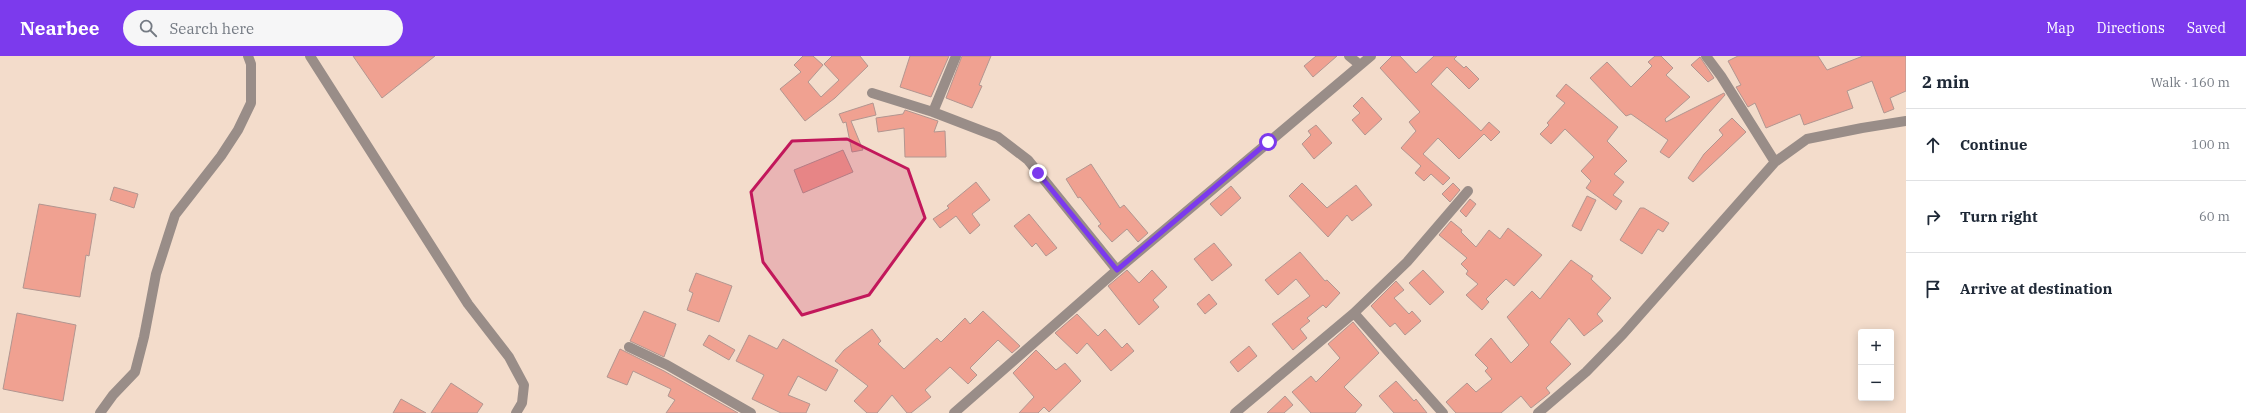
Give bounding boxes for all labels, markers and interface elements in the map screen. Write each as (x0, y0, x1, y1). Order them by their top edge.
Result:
search box (123, 10, 403, 46)
text: Nearbee (20, 16, 99, 40)
icon: search (137, 17, 159, 39)
text: Search here (169, 19, 254, 38)
text: Map (2046, 19, 2075, 37)
text: Directions (2097, 19, 2165, 37)
text: Saved (2187, 19, 2226, 37)
text: 2 min (1922, 71, 1970, 93)
text: Walk · 160 m (2151, 74, 2230, 91)
route start (1259, 133, 1277, 151)
icon: ahead (1922, 134, 1944, 156)
text: Continue (1960, 135, 2027, 154)
text: 100 m (2191, 136, 2230, 153)
route end (1029, 164, 1047, 182)
icon: right (1922, 206, 1944, 228)
text: Turn right (1960, 207, 2038, 226)
text: 60 m (2199, 208, 2230, 225)
icon: arrive (1922, 278, 1944, 300)
text: Arrive at destination (1960, 279, 2112, 298)
map controls (1858, 329, 1894, 401)
button: + (1858, 329, 1894, 365)
button: − (1858, 365, 1894, 401)

